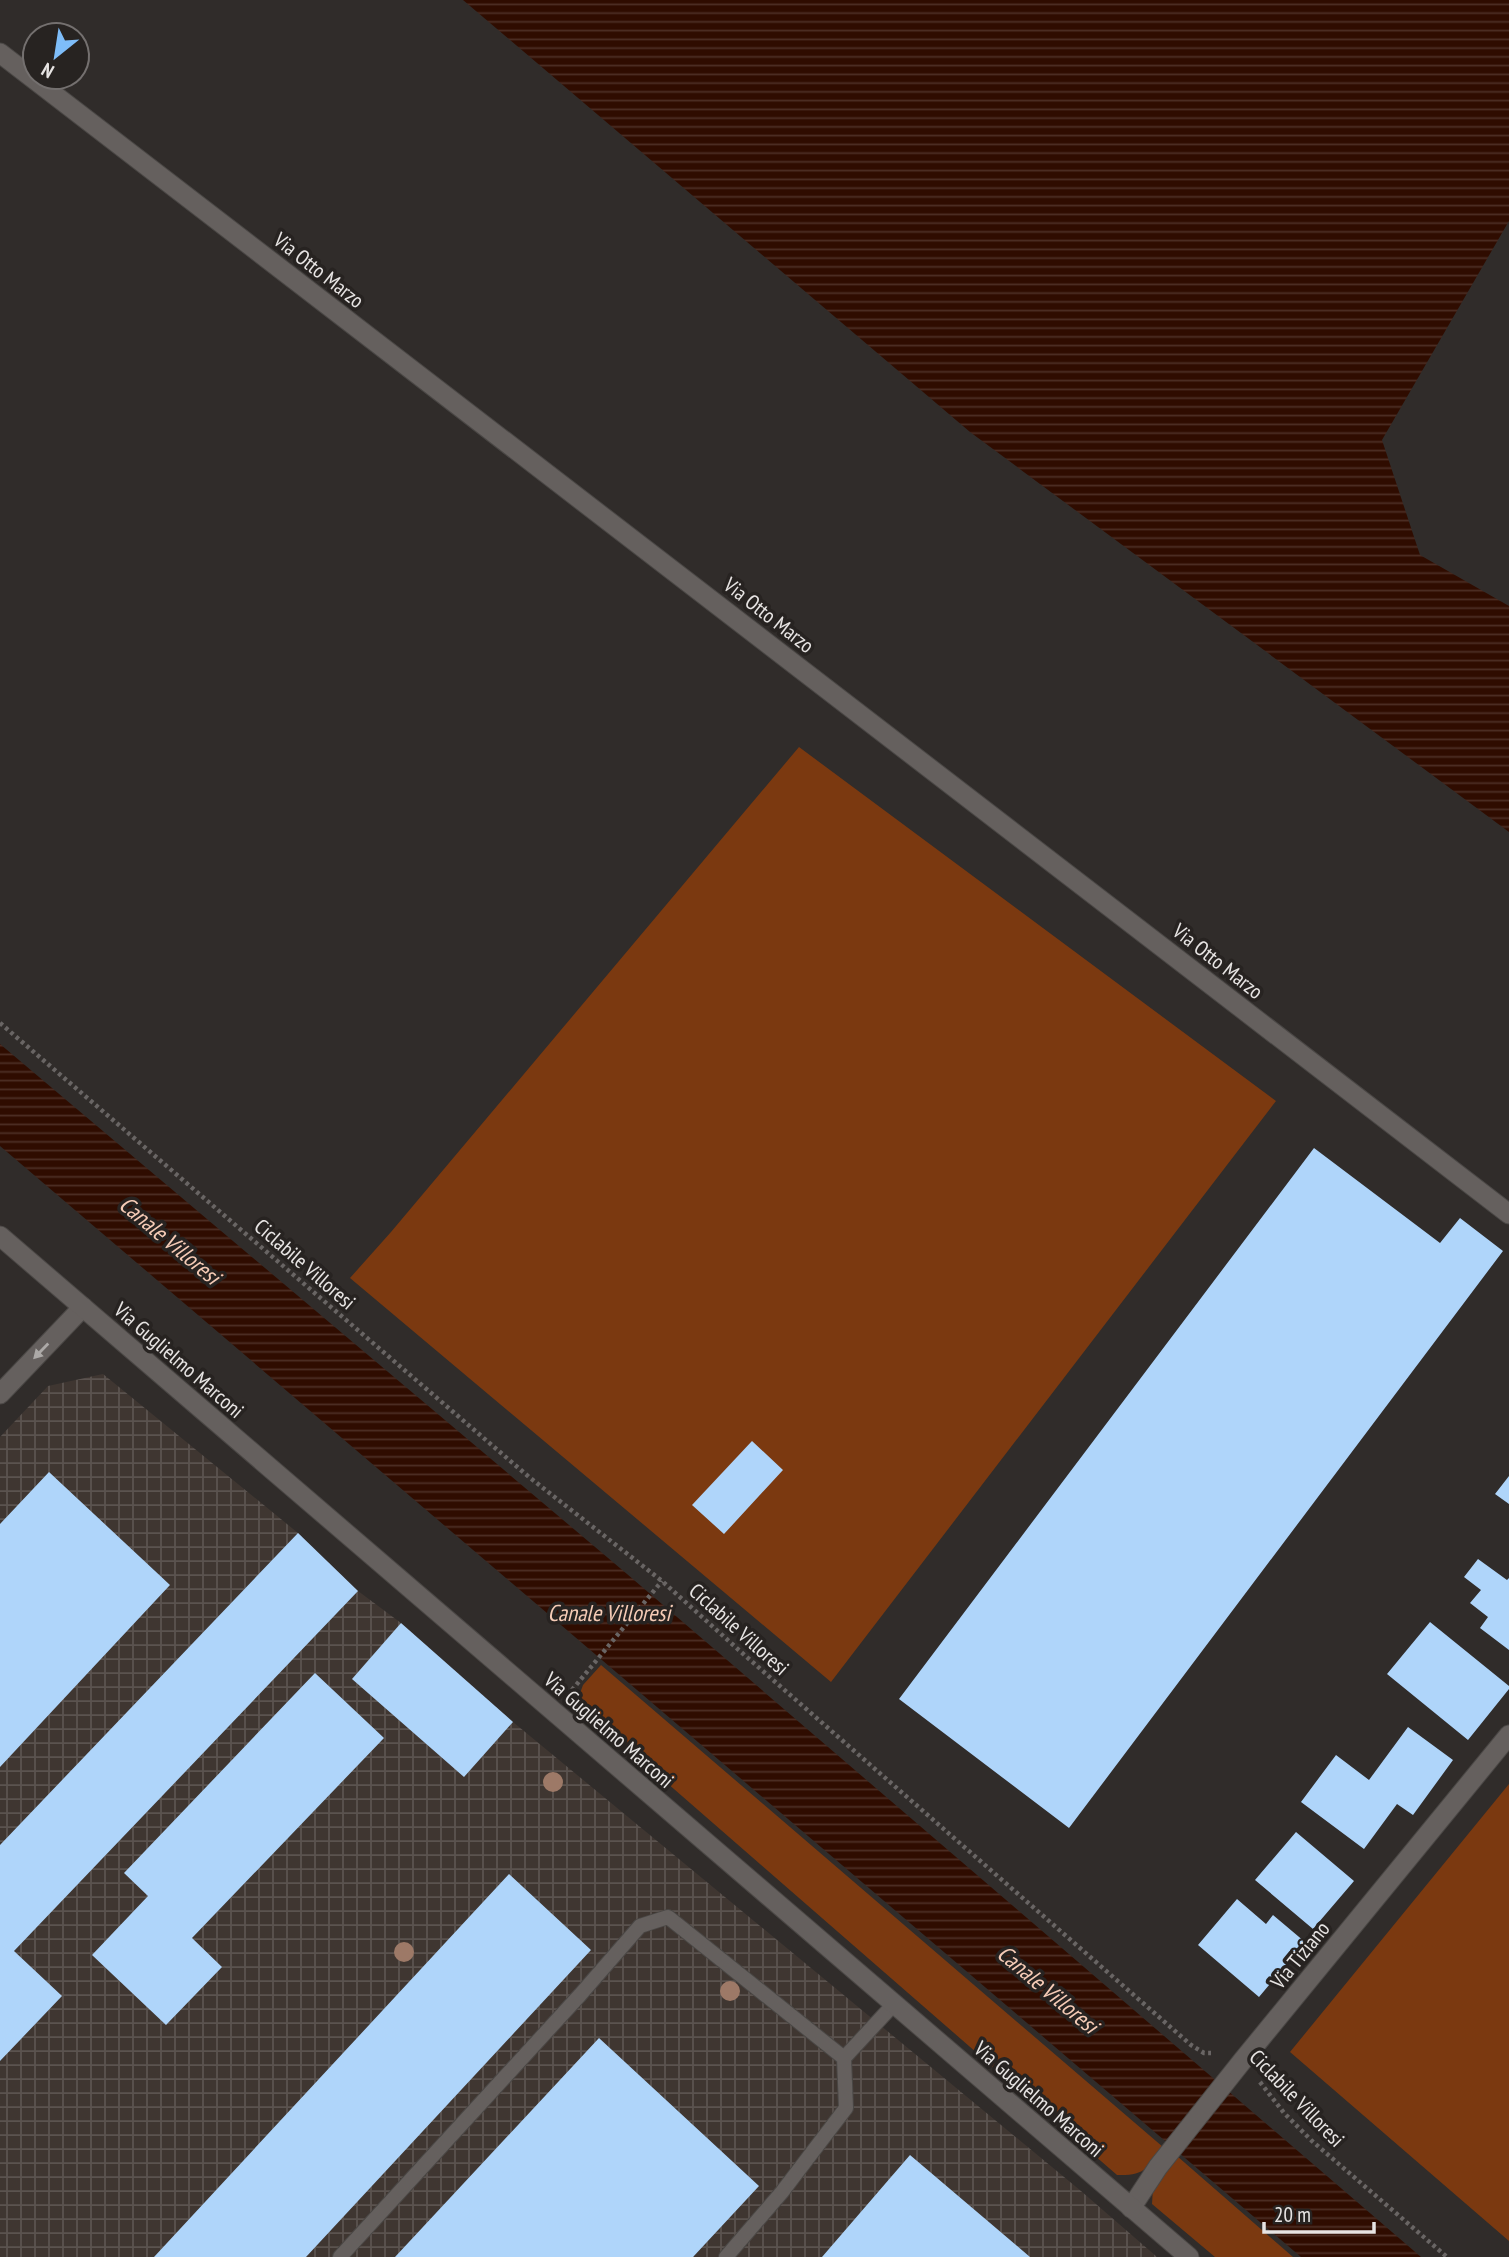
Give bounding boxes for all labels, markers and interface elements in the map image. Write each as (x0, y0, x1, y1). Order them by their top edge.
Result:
north arrow (21, 21, 91, 91)
text: N (37, 58, 58, 84)
street label: Via Otto Marzo (268, 226, 370, 314)
street label: Via Otto Marzo (718, 571, 820, 659)
street label: Via Otto Marzo (1167, 917, 1269, 1005)
water label: Canale Villoresi (114, 1189, 229, 1292)
street label: Ciclabile Villoresi (249, 1213, 361, 1315)
street label: Via Guglielmo Marconi (108, 1296, 250, 1424)
one-way arrow (34, 1342, 50, 1359)
street label: Ciclabile Villoresi (683, 1577, 795, 1681)
water label: Canale Villoresi (548, 1598, 673, 1627)
street label: Via Guglielmo Marconi (538, 1666, 680, 1794)
street label: Via Tiziano (1264, 1916, 1335, 1995)
water label: Canale Villoresi (992, 1938, 1107, 2041)
street label: Via Guglielmo Marconi (968, 2035, 1110, 2163)
street label: Ciclabile Villoresi (1244, 2044, 1350, 2152)
scale bar (1264, 2190, 1374, 2234)
text: 20 m (1274, 2201, 1311, 2228)

